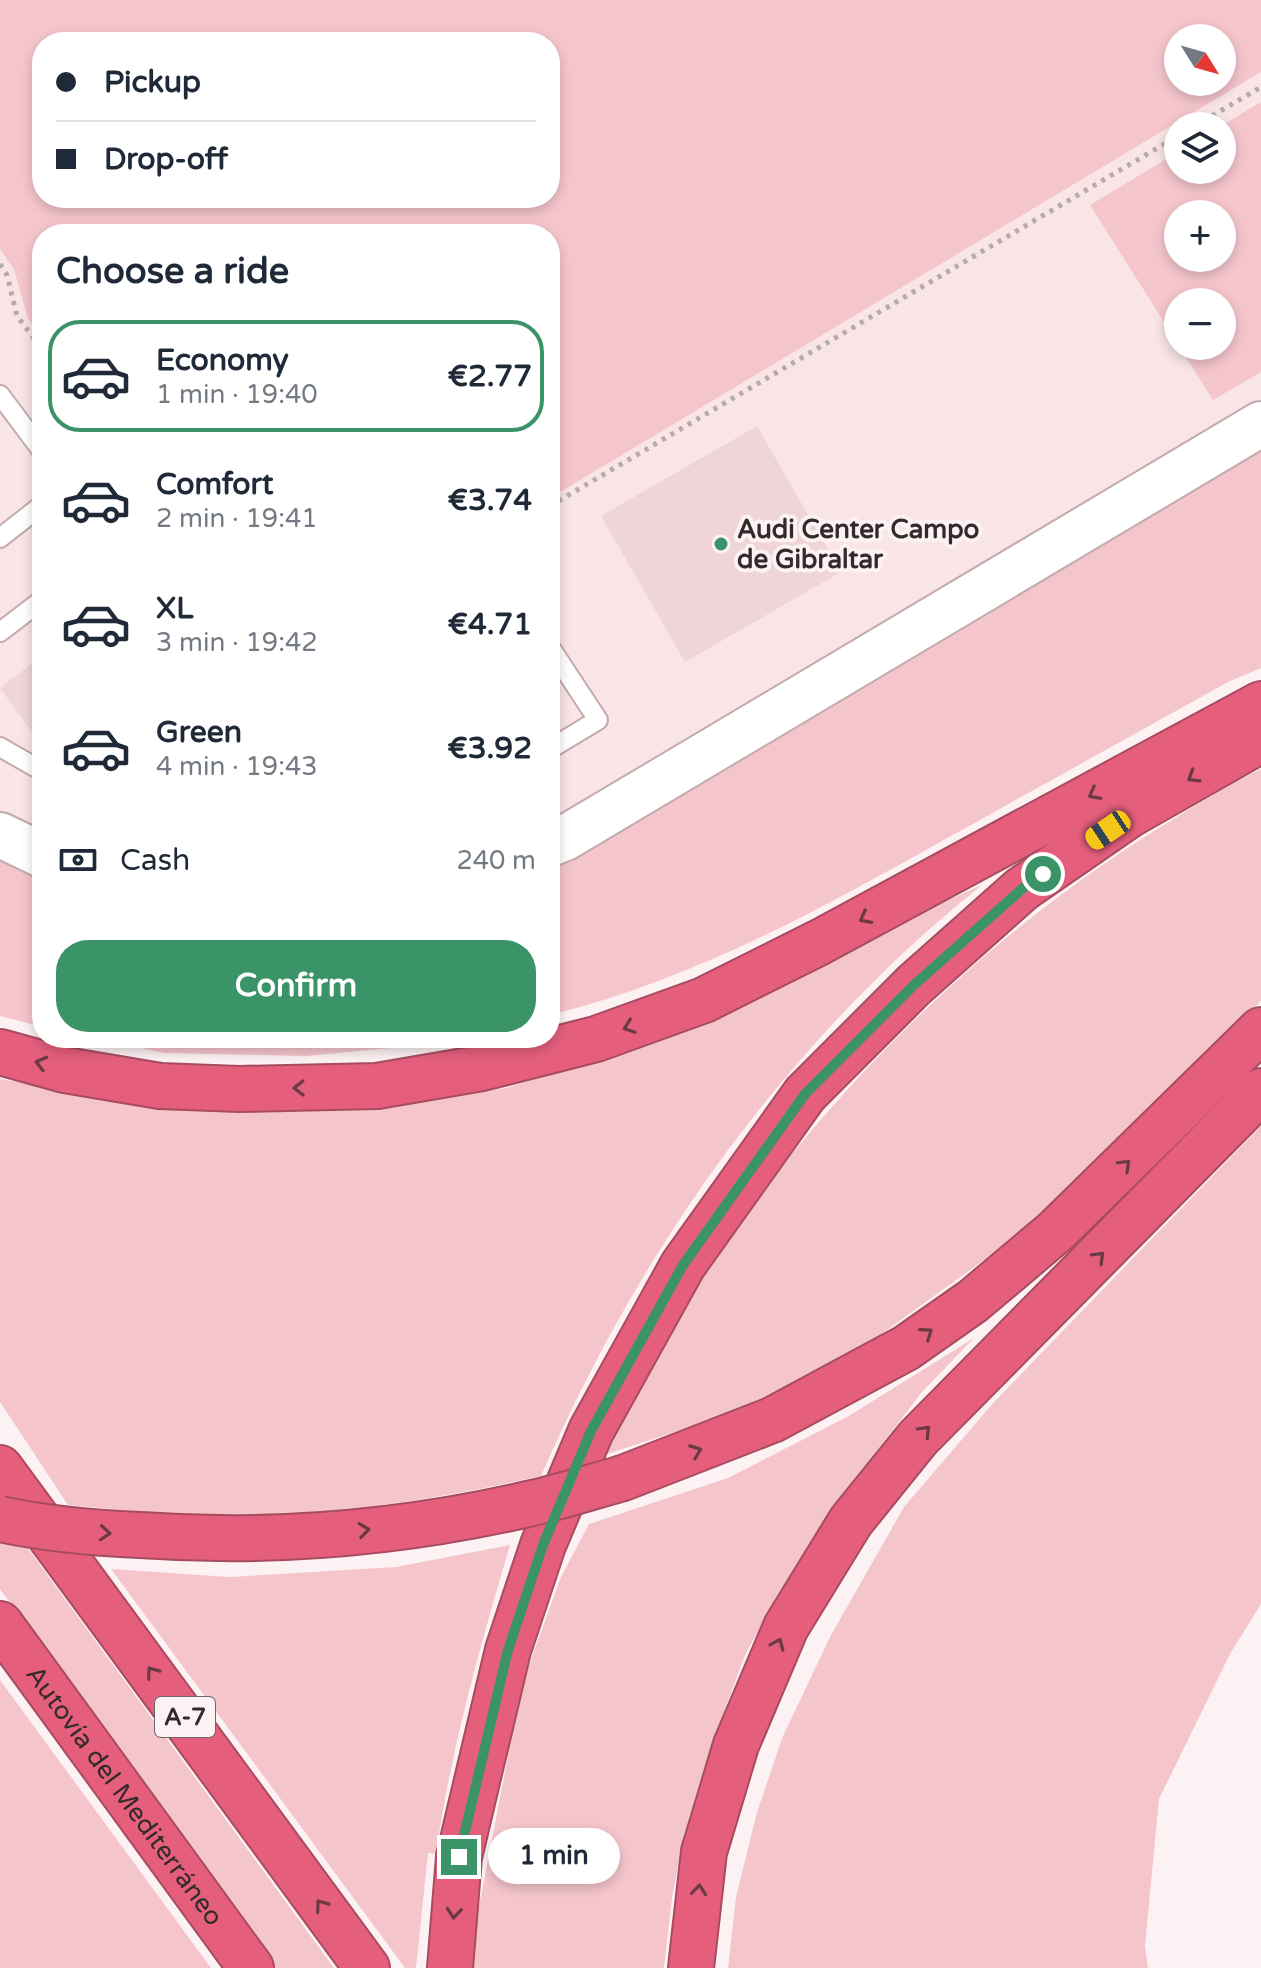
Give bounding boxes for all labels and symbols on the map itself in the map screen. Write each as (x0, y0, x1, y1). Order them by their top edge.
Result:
north arrow (1164, 24, 1236, 96)
place label: Audi Center Campo de Gibraltar (737, 514, 980, 575)
marker: Audi Center Campo de Gibraltar (712, 535, 730, 553)
one-way arrow (1187, 767, 1202, 783)
one-way arrow (1087, 785, 1102, 800)
car (1081, 807, 1135, 853)
route start (1025, 856, 1061, 892)
one-way arrow (859, 908, 873, 923)
one-way arrow (623, 1017, 637, 1034)
one-way arrow (35, 1056, 49, 1073)
one-way arrow (292, 1079, 305, 1096)
one-way arrow (1115, 1160, 1130, 1174)
one-way arrow (1090, 1252, 1104, 1266)
one-way arrow (918, 1329, 933, 1343)
one-way arrow (916, 1426, 931, 1440)
one-way arrow (688, 1444, 702, 1461)
one-way arrow (357, 1522, 371, 1539)
one-way arrow (99, 1524, 112, 1541)
one-way arrow (769, 1638, 785, 1652)
street label: Autovía del Mediterráneo (20, 1659, 230, 1931)
one-way arrow (147, 1666, 161, 1681)
road number: A-7 (155, 1697, 215, 1737)
callout: 1 min (487, 1829, 619, 1885)
route end (441, 1839, 477, 1875)
one-way arrow (691, 1884, 708, 1897)
one-way arrow (316, 1899, 331, 1914)
one-way arrow (446, 1907, 463, 1920)

